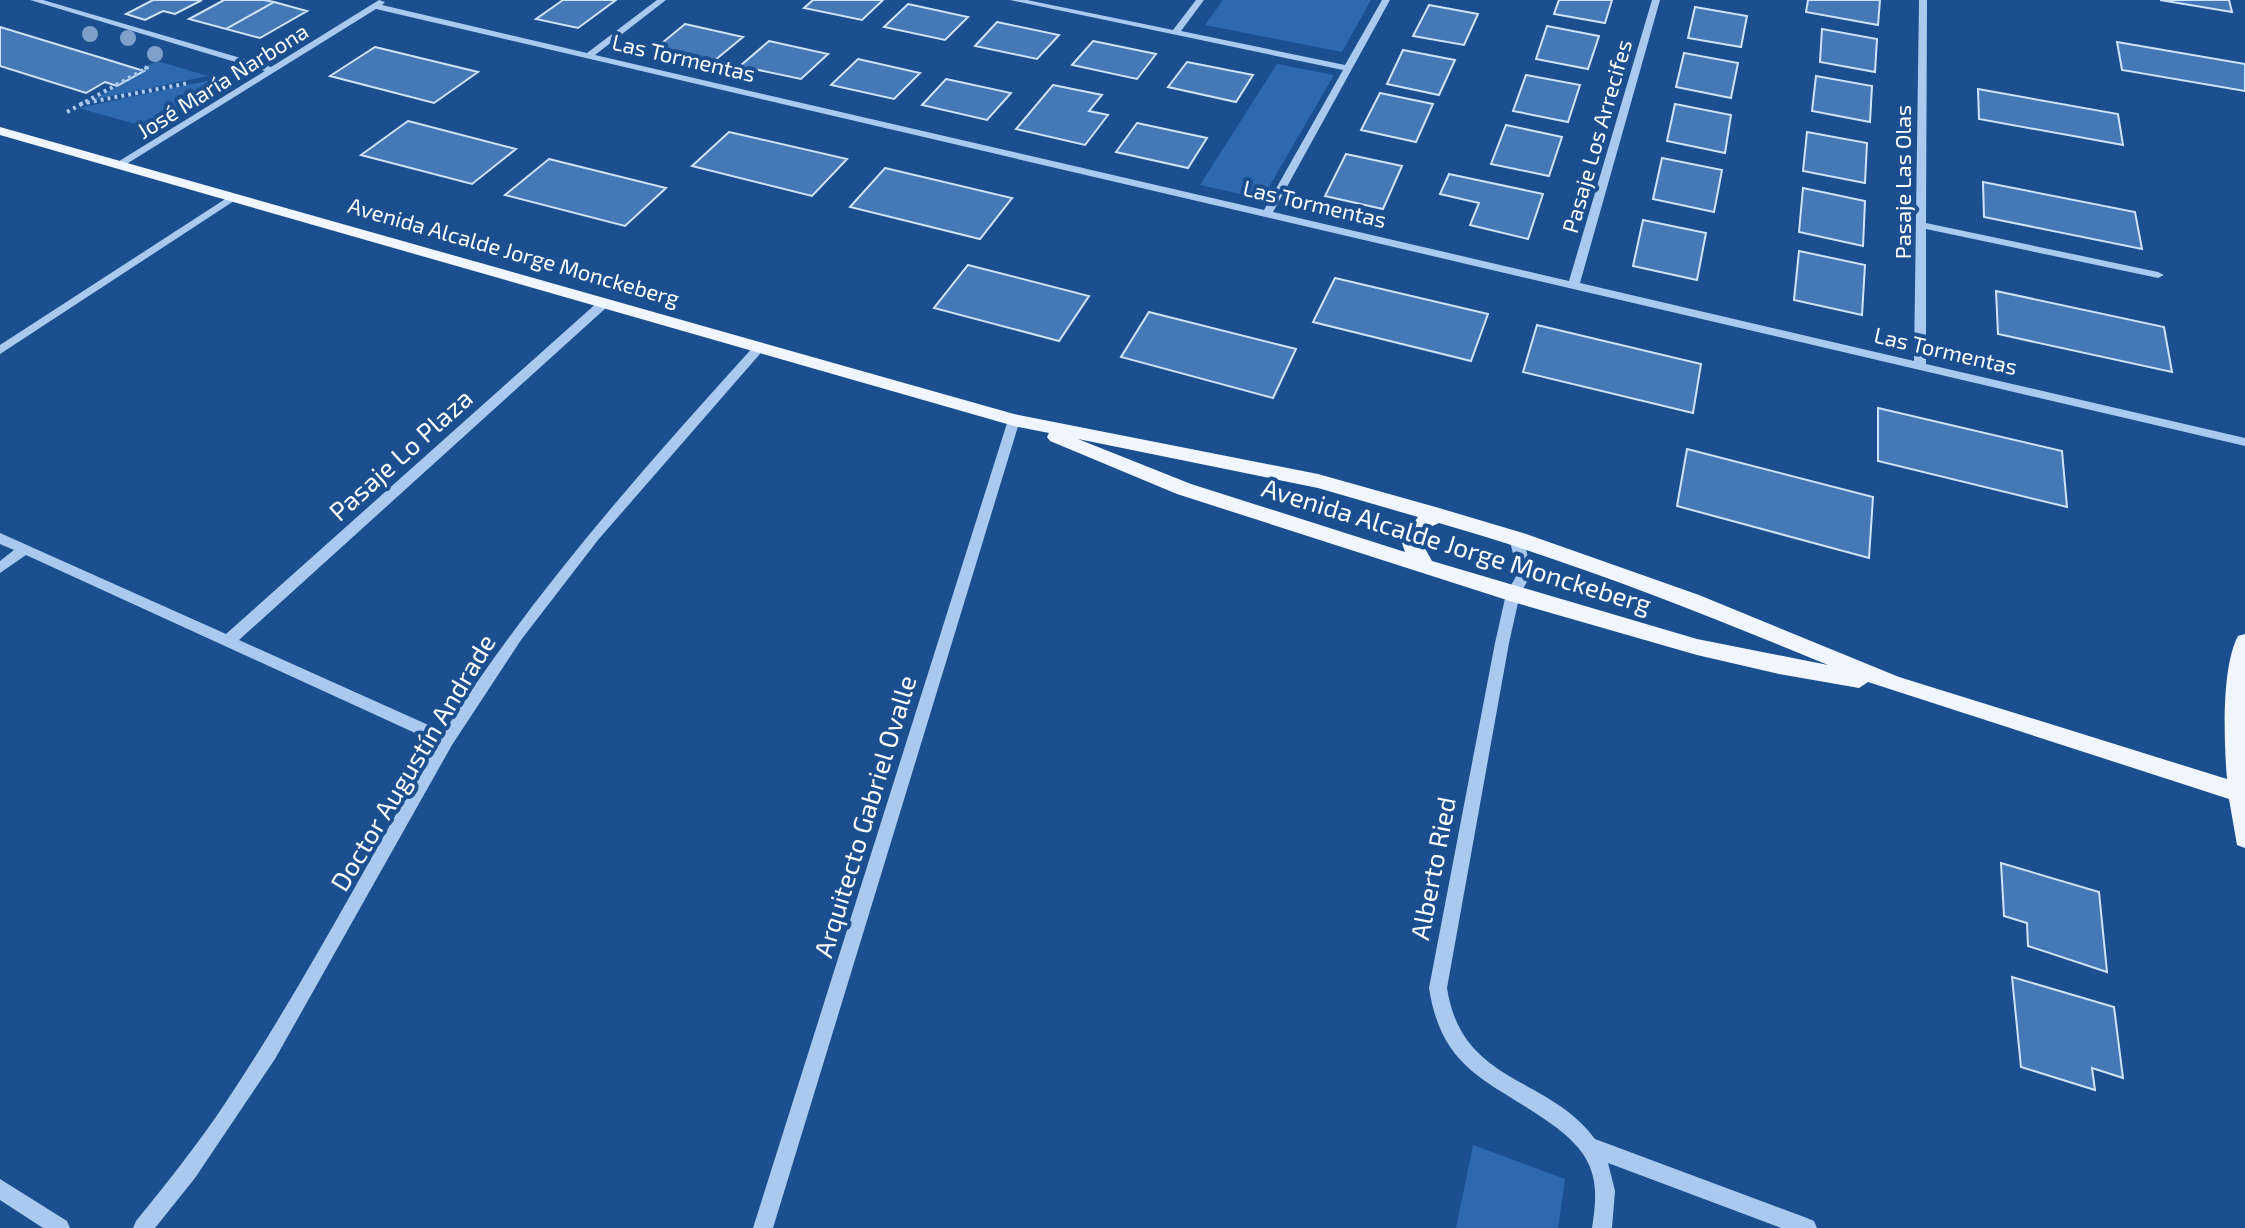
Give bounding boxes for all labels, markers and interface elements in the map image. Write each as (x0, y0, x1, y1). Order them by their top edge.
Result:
street label: José María Narbona (132, 17, 312, 143)
street label: Las Tormentas (610, 28, 758, 86)
street label: Pasaje Los Arrecifes (1556, 36, 1637, 236)
street label: Pasaje Las Olas (1889, 105, 1916, 259)
street label: Las Tormentas (1241, 174, 1389, 232)
street label: Avenida Alcalde Jorge Monckeberg (345, 191, 683, 311)
street label: Las Tormentas (1872, 321, 2020, 379)
street label: Pasaje Lo Plaza (322, 382, 478, 526)
street label: Avenida Alcalde Jorge Monckeberg (1258, 471, 1656, 619)
street label: Doctor Augustín Andrade (323, 628, 501, 896)
street label: Arquitecto Gabriel Ovalle (806, 671, 922, 961)
street label: Alberto Ried (1403, 794, 1461, 942)

